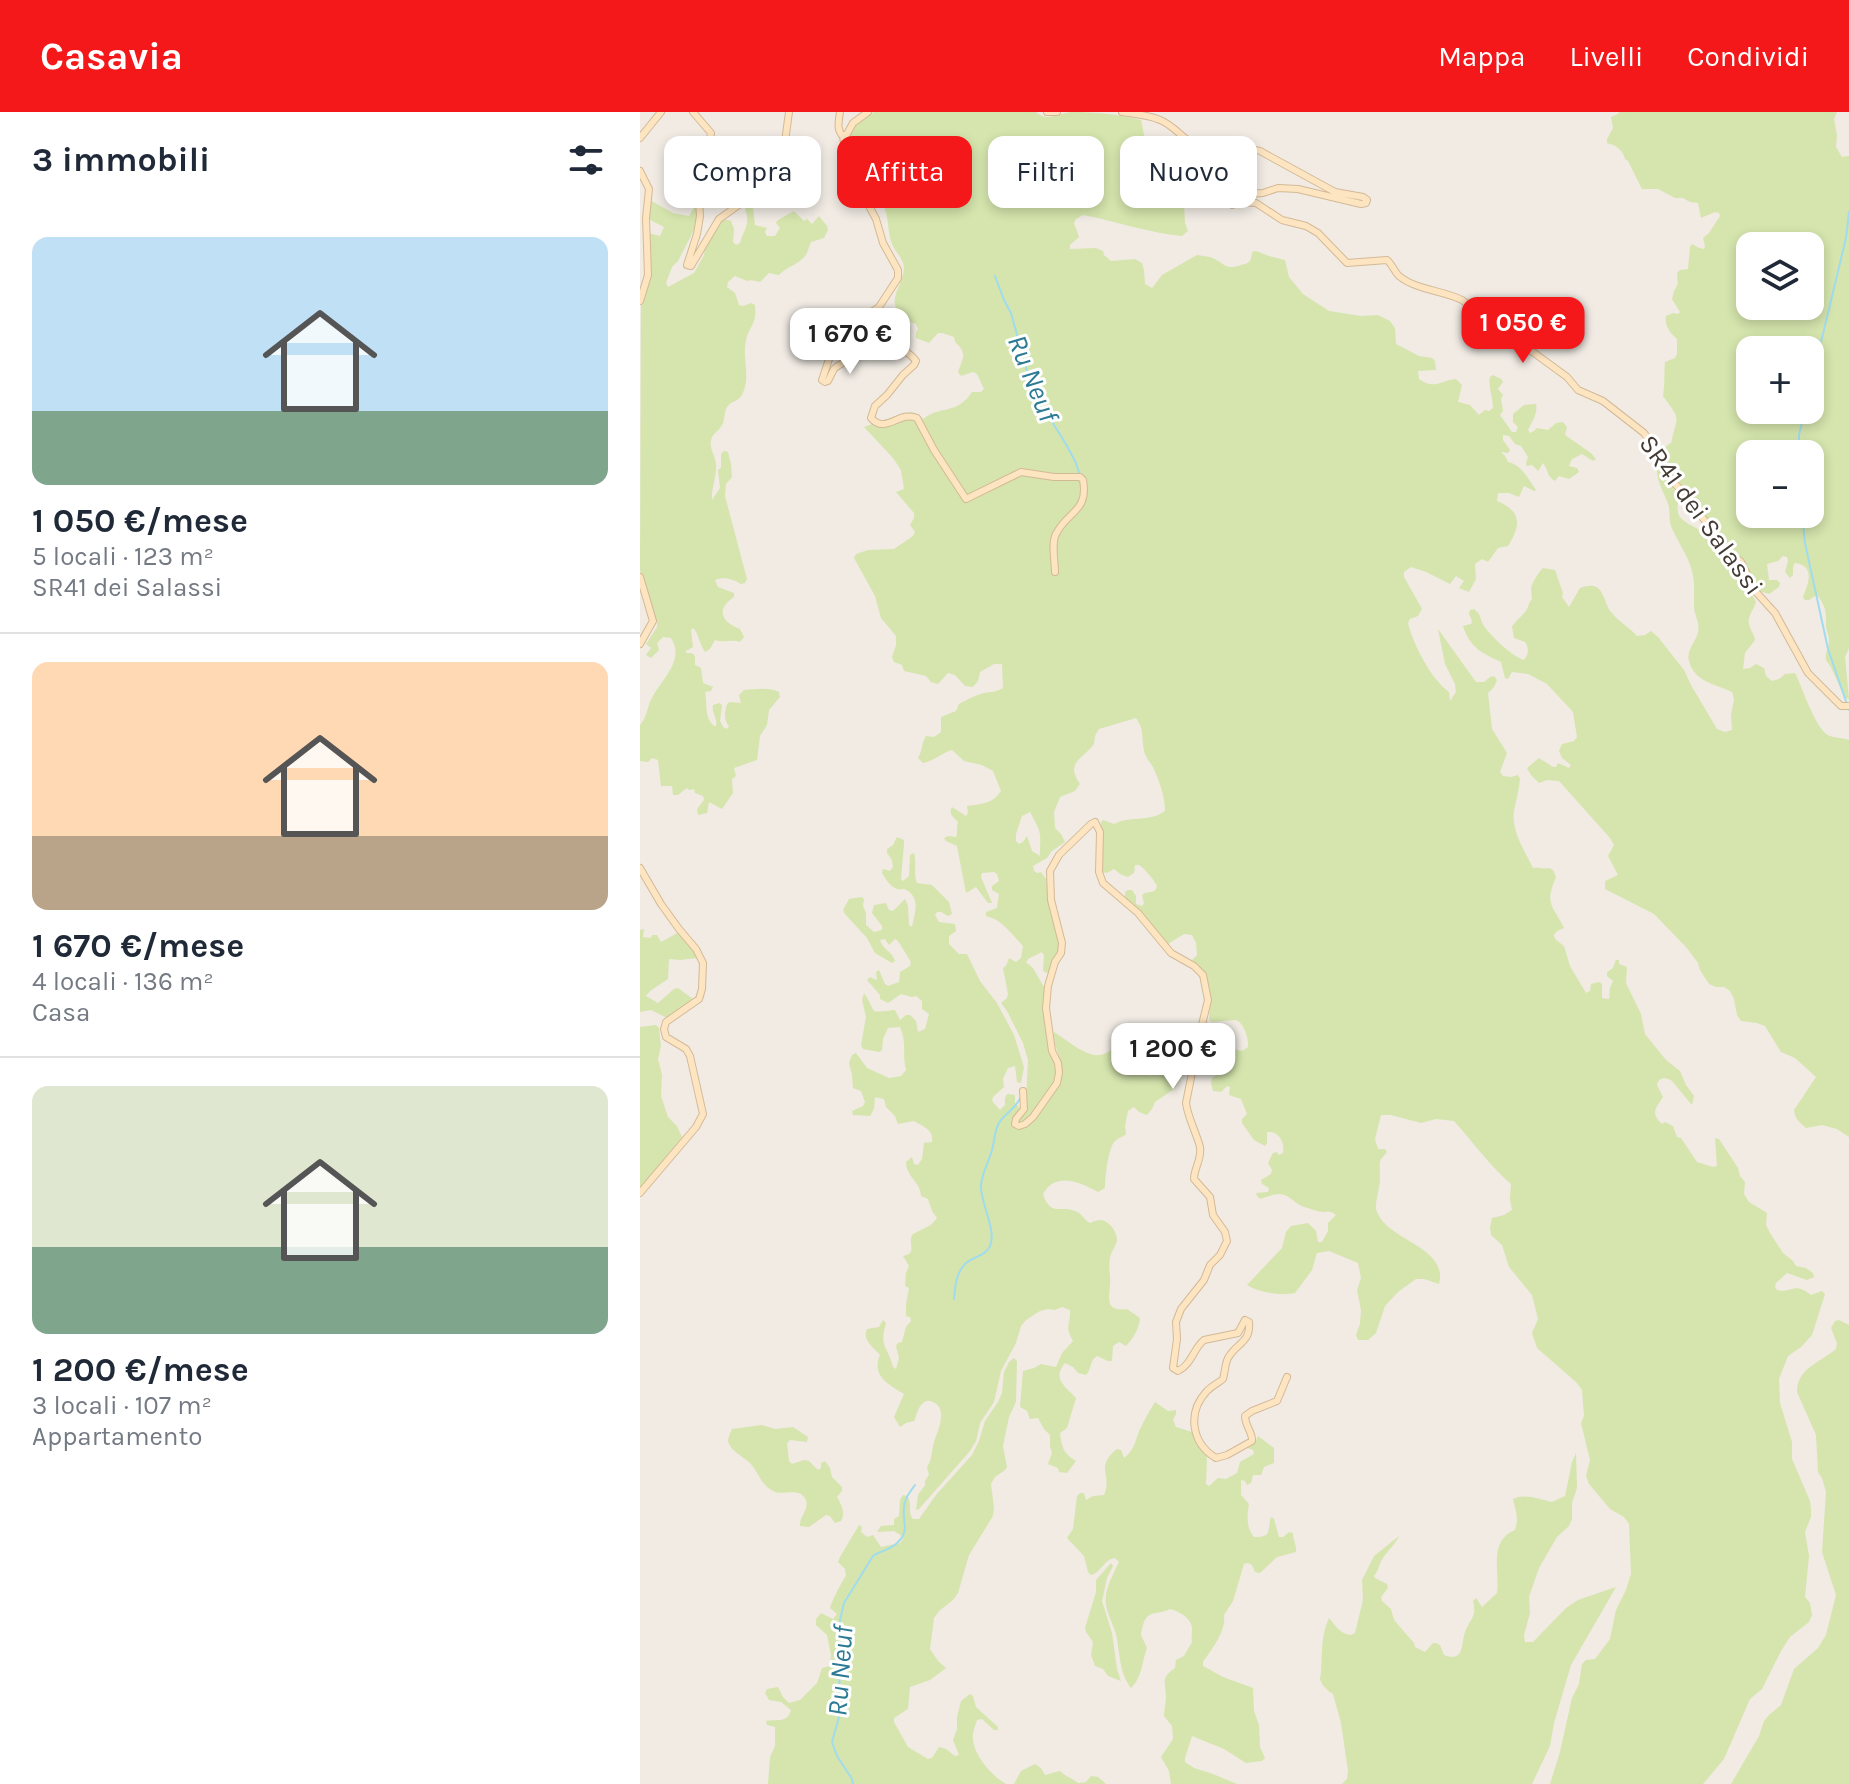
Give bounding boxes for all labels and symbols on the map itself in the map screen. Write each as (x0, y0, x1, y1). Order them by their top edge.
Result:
pin: 1 050 € (1449, 297, 1597, 365)
pin: 1 670 € (776, 308, 924, 376)
water label: Ru Neuf (1001, 330, 1066, 428)
street label: SR41 dei Salassi (1633, 429, 1769, 601)
pin: 1 200 € (1099, 1023, 1247, 1091)
water label: Ru Neuf (820, 1622, 860, 1717)

